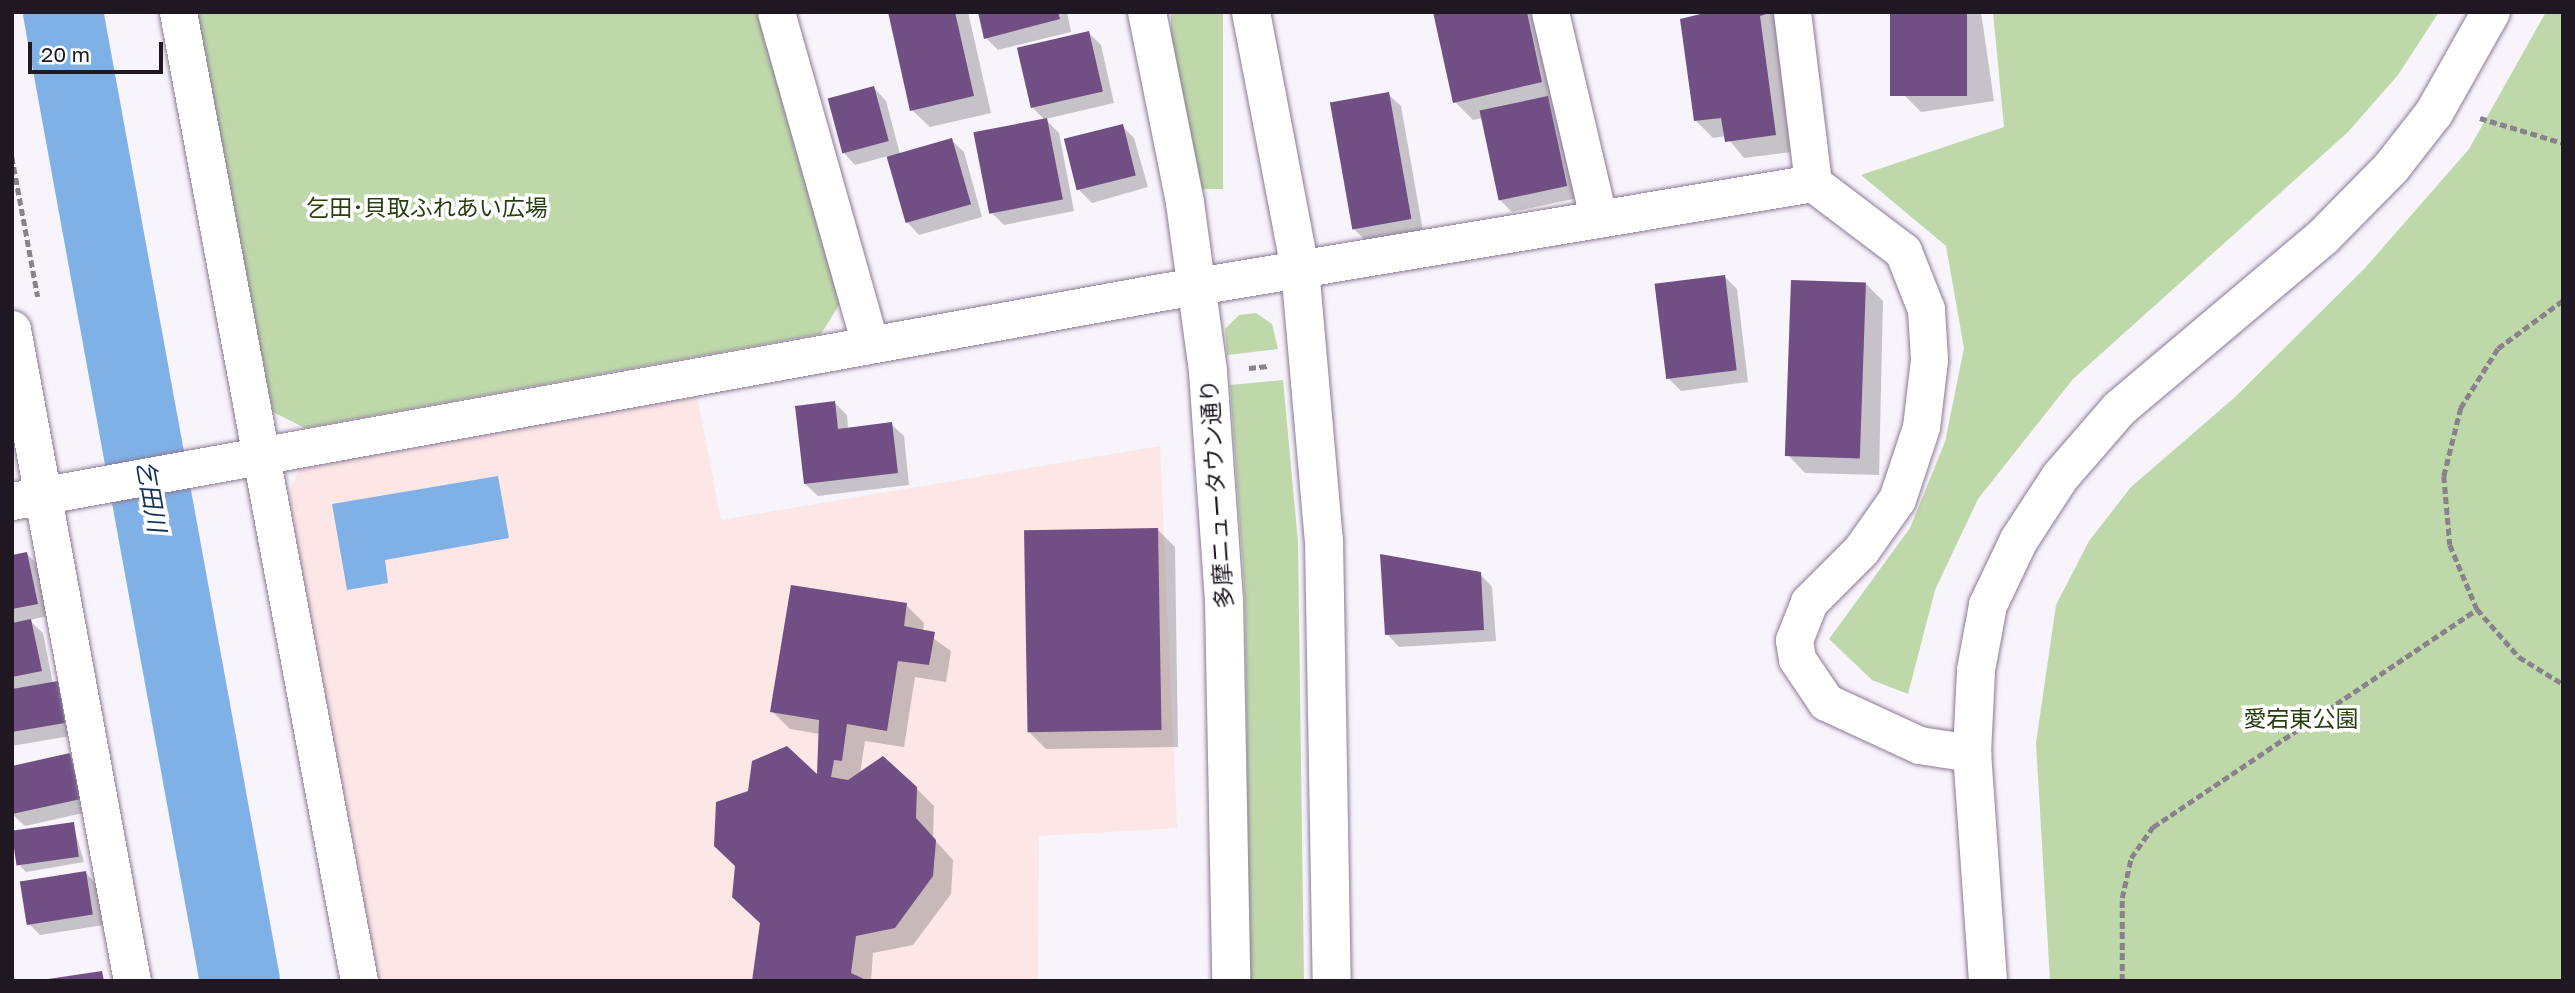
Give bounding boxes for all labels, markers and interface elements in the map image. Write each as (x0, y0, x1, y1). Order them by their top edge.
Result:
scale bar (32, 28, 166, 72)
text: 20 m (41, 41, 90, 67)
park label: 乞田･貝取ふれあい広場 (306, 193, 548, 221)
street label: 多摩ニュータウン通り (1194, 378, 1238, 610)
water label: 乞田川 (132, 458, 172, 534)
park label: 愛宕東公園 (2244, 704, 2358, 732)

